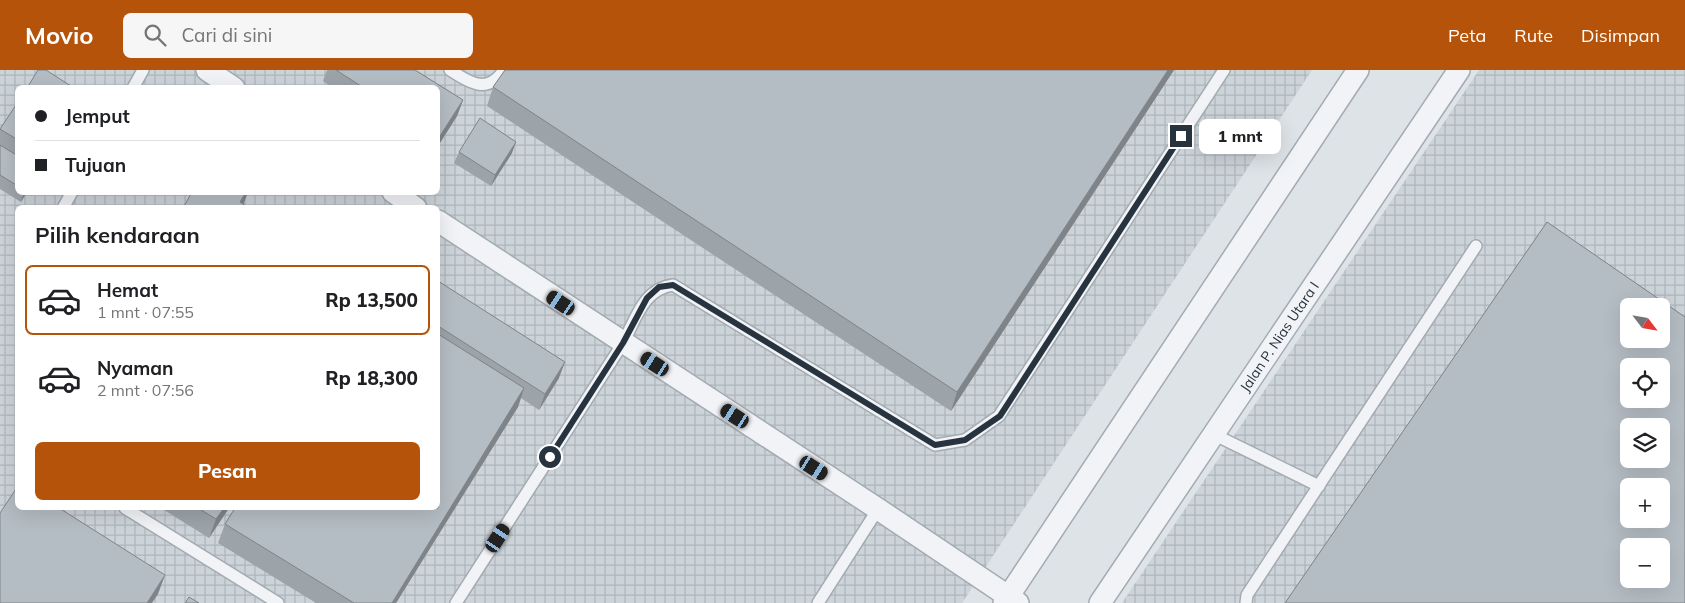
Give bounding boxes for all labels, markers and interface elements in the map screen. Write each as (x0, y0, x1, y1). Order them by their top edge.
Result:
search box (123, 13, 473, 58)
text: Movio (25, 20, 93, 50)
icon: search (141, 21, 169, 49)
text: Cari di sini (181, 23, 272, 47)
text: Peta (1448, 24, 1486, 47)
text: Rute (1514, 24, 1553, 47)
text: Disimpan (1581, 24, 1660, 47)
text: Jemput (65, 104, 130, 128)
callout: 1 mnt (1198, 118, 1281, 154)
route end (1170, 125, 1192, 147)
text: 1 mnt (1218, 126, 1262, 146)
text: Tujuan (65, 153, 126, 177)
text: Pilih kendaraan (35, 221, 200, 249)
icon: car (37, 278, 82, 323)
text: Hemat (97, 278, 158, 302)
street label: Jalan P. Nias Utara I (1236, 278, 1323, 395)
text: Rp 13,500 (325, 288, 418, 312)
car (544, 288, 577, 318)
north arrow (1620, 298, 1670, 348)
map controls (1620, 298, 1670, 588)
text: 1 mnt · 07:55 (97, 302, 194, 322)
car (638, 350, 671, 378)
icon: car (37, 356, 82, 401)
text: Nyaman (97, 356, 174, 380)
button: locate (1620, 358, 1670, 408)
text: Rp 18,300 (325, 366, 418, 390)
text: 2 mnt · 07:56 (97, 380, 194, 400)
car (718, 402, 751, 430)
button: layers (1620, 418, 1670, 468)
button: Pesan (35, 442, 420, 500)
route start (539, 446, 561, 468)
car (797, 454, 830, 482)
button: + (1620, 478, 1670, 528)
car (483, 521, 512, 555)
button: − (1620, 538, 1670, 588)

